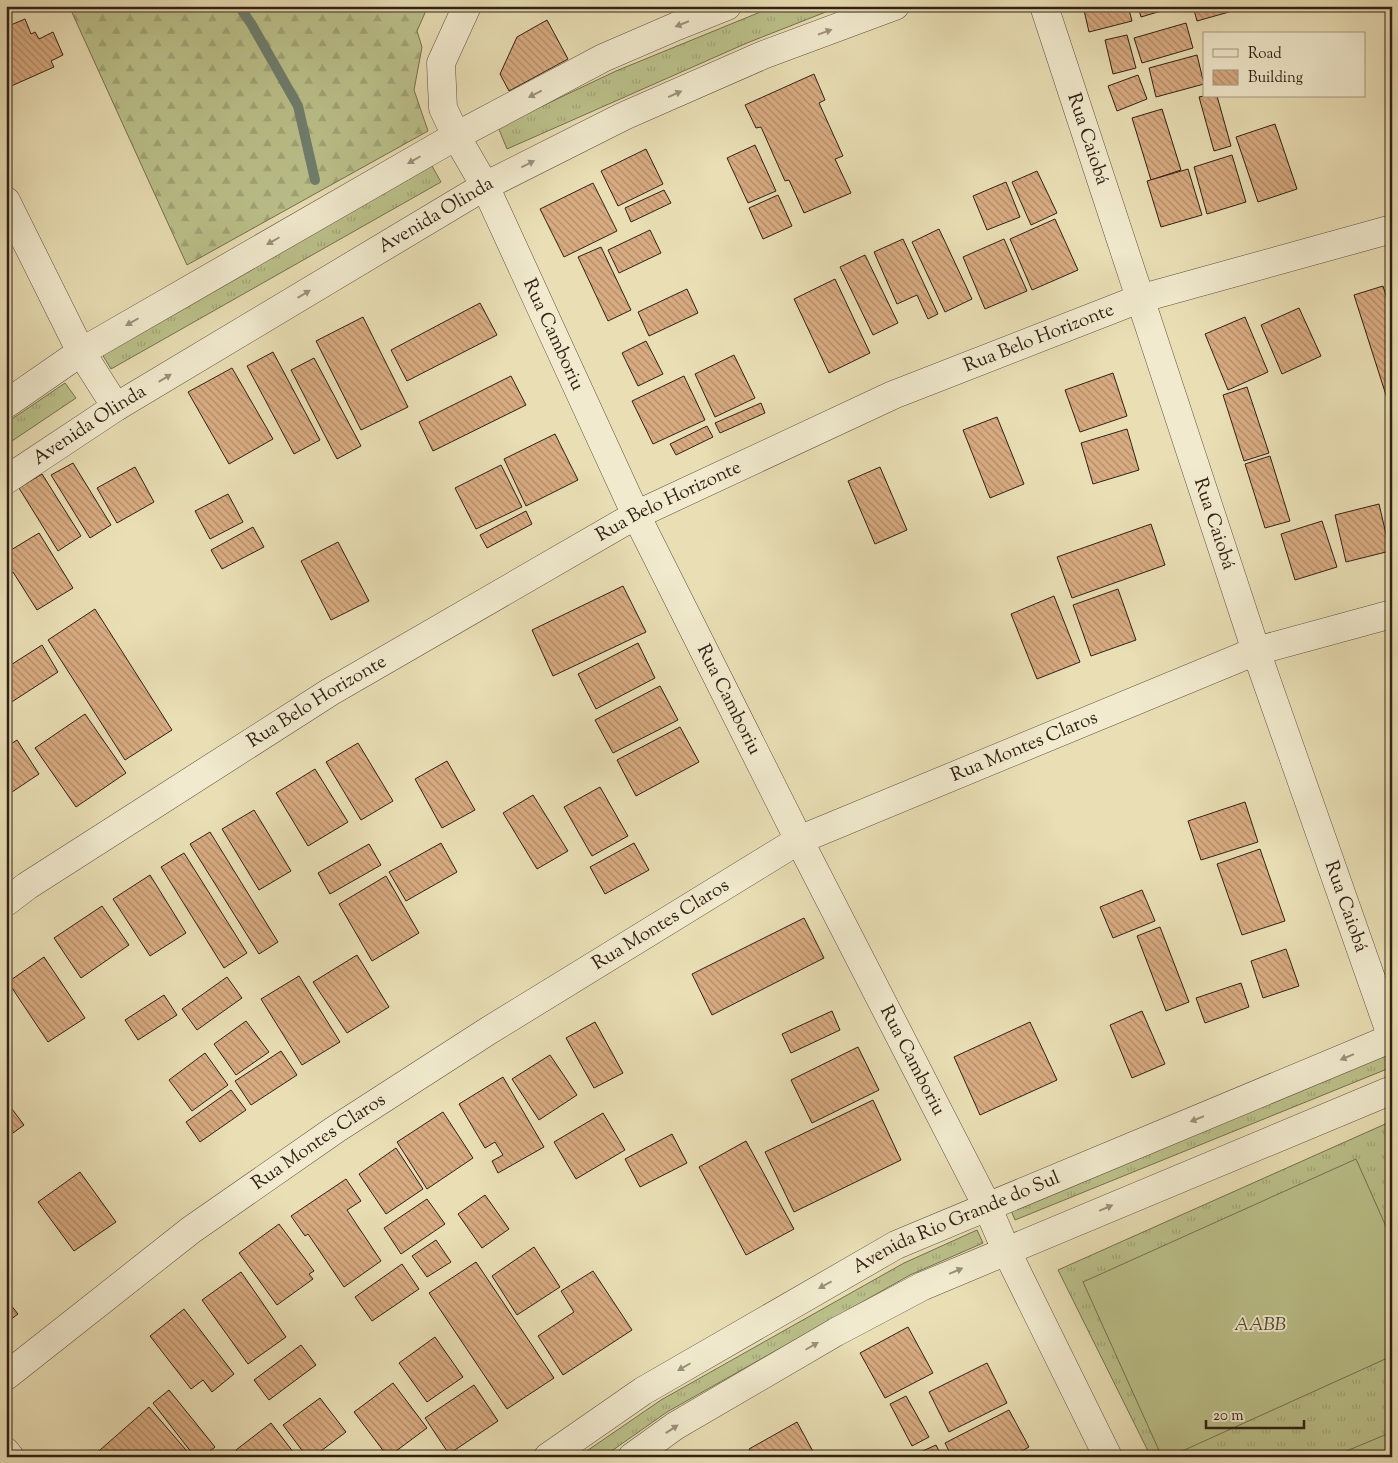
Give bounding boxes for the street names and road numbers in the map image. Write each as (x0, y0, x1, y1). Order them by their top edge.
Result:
street label: Rua Caiobá (1060, 89, 1116, 189)
street label: Avenida Olinda (373, 170, 498, 260)
street label: Rua Camboriu (516, 274, 591, 395)
street label: Rua Belo Horizonte (960, 296, 1118, 380)
street label: Avenida Olinda (28, 378, 152, 472)
street label: Rua Belo Horizonte (591, 454, 746, 549)
street label: Rua Caiobá (1186, 474, 1242, 573)
street label: Rua Camboriu (690, 640, 768, 760)
street label: Rua Belo Horizonte (242, 648, 392, 755)
street label: Rua Montes Claros (947, 704, 1102, 789)
street label: Rua Caiobá (1317, 857, 1374, 956)
street label: Rua Montes Claros (587, 872, 735, 977)
street label: Rua Camboriu (873, 1001, 952, 1120)
street label: Rua Montes Claros (246, 1087, 391, 1197)
street label: Avenida Rio Grande do Sul (848, 1165, 1064, 1281)

